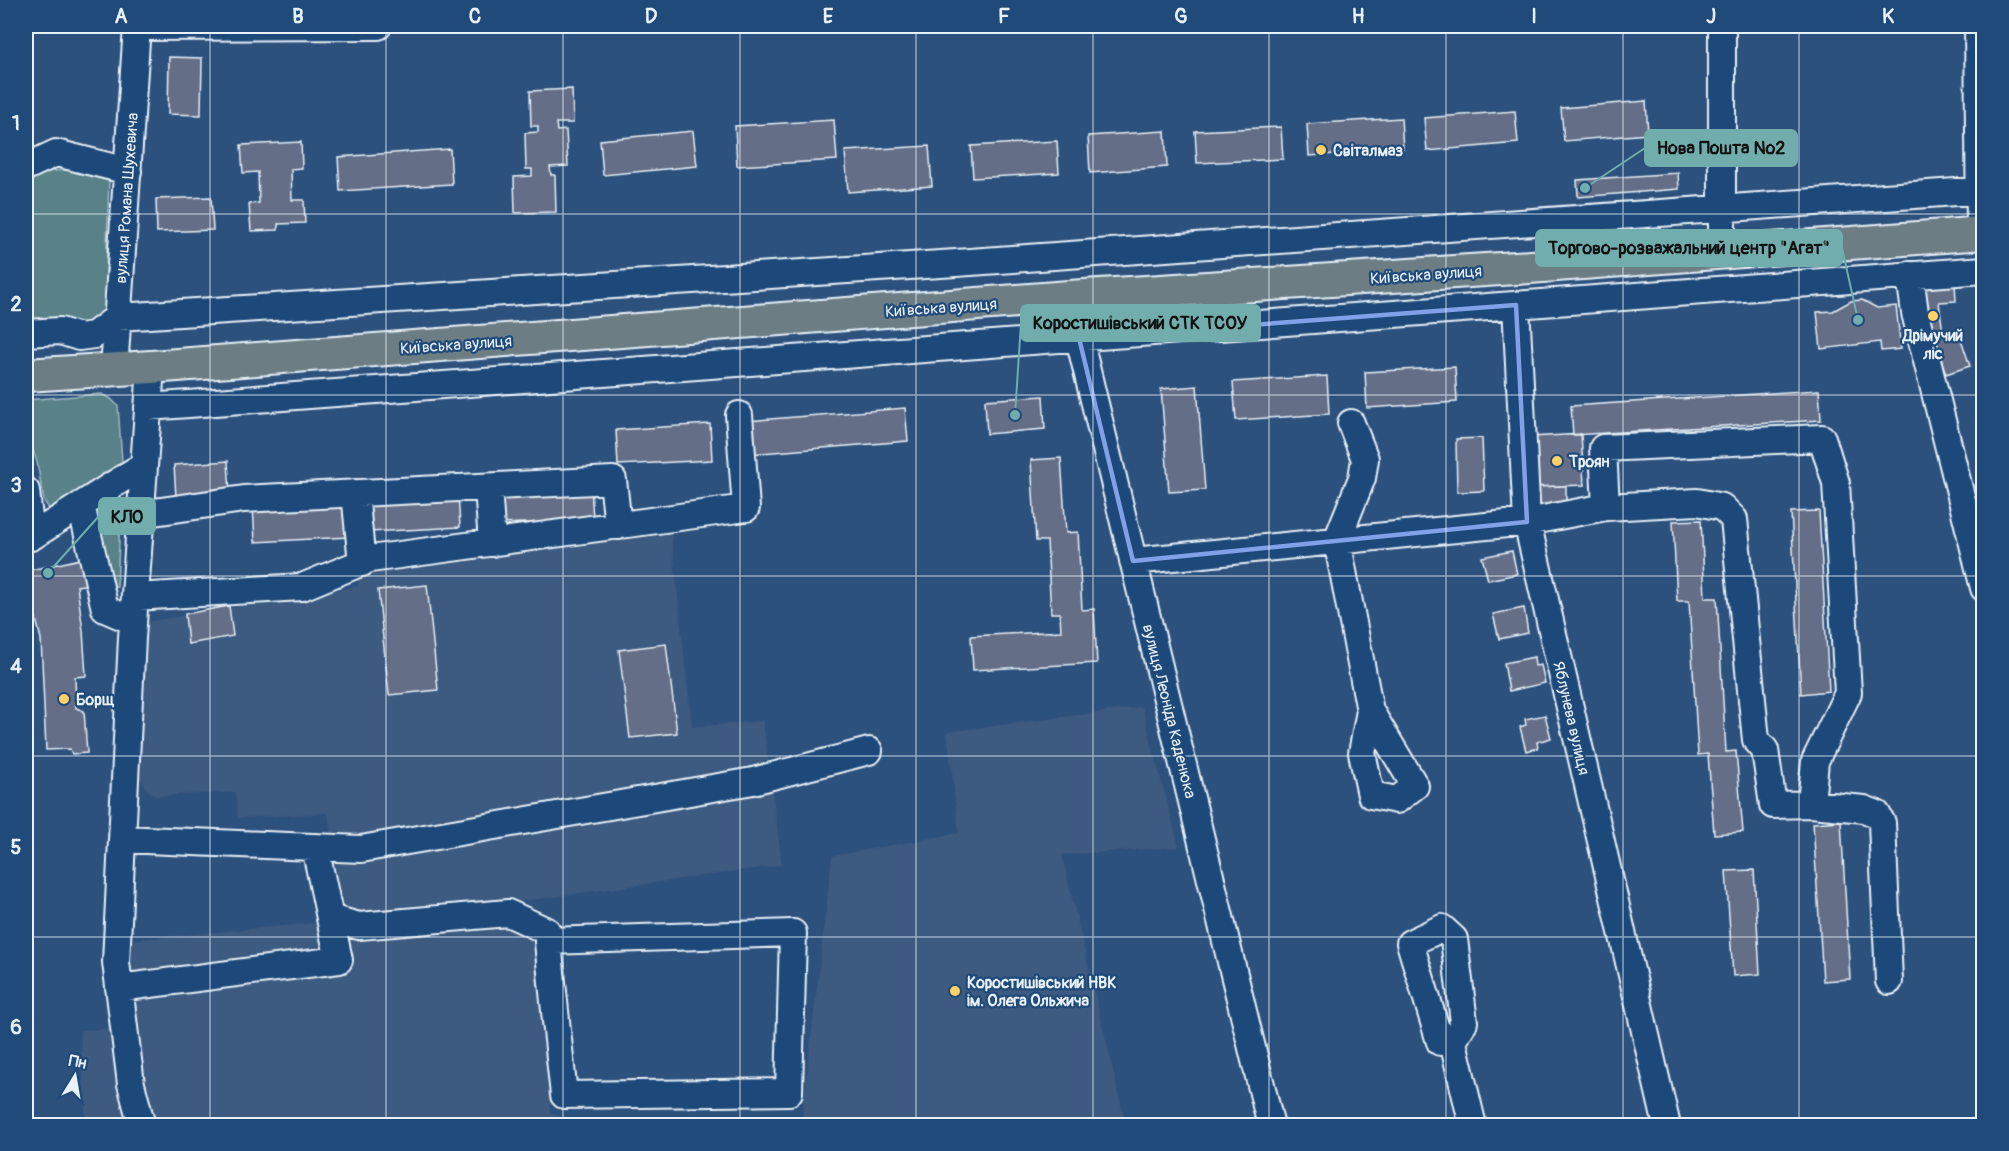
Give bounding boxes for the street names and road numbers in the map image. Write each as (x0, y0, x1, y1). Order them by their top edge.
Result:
street label: вулиця Романа Шухевича (111, 112, 143, 284)
street label: Київська вулиця (1369, 261, 1483, 289)
street label: Київська вулиця (884, 294, 998, 322)
street label: Київська вулиця (399, 331, 513, 359)
street label: вулиця Леоніда Каденюка (1138, 622, 1200, 800)
street label: Яблунева вулиця (1548, 659, 1594, 777)

